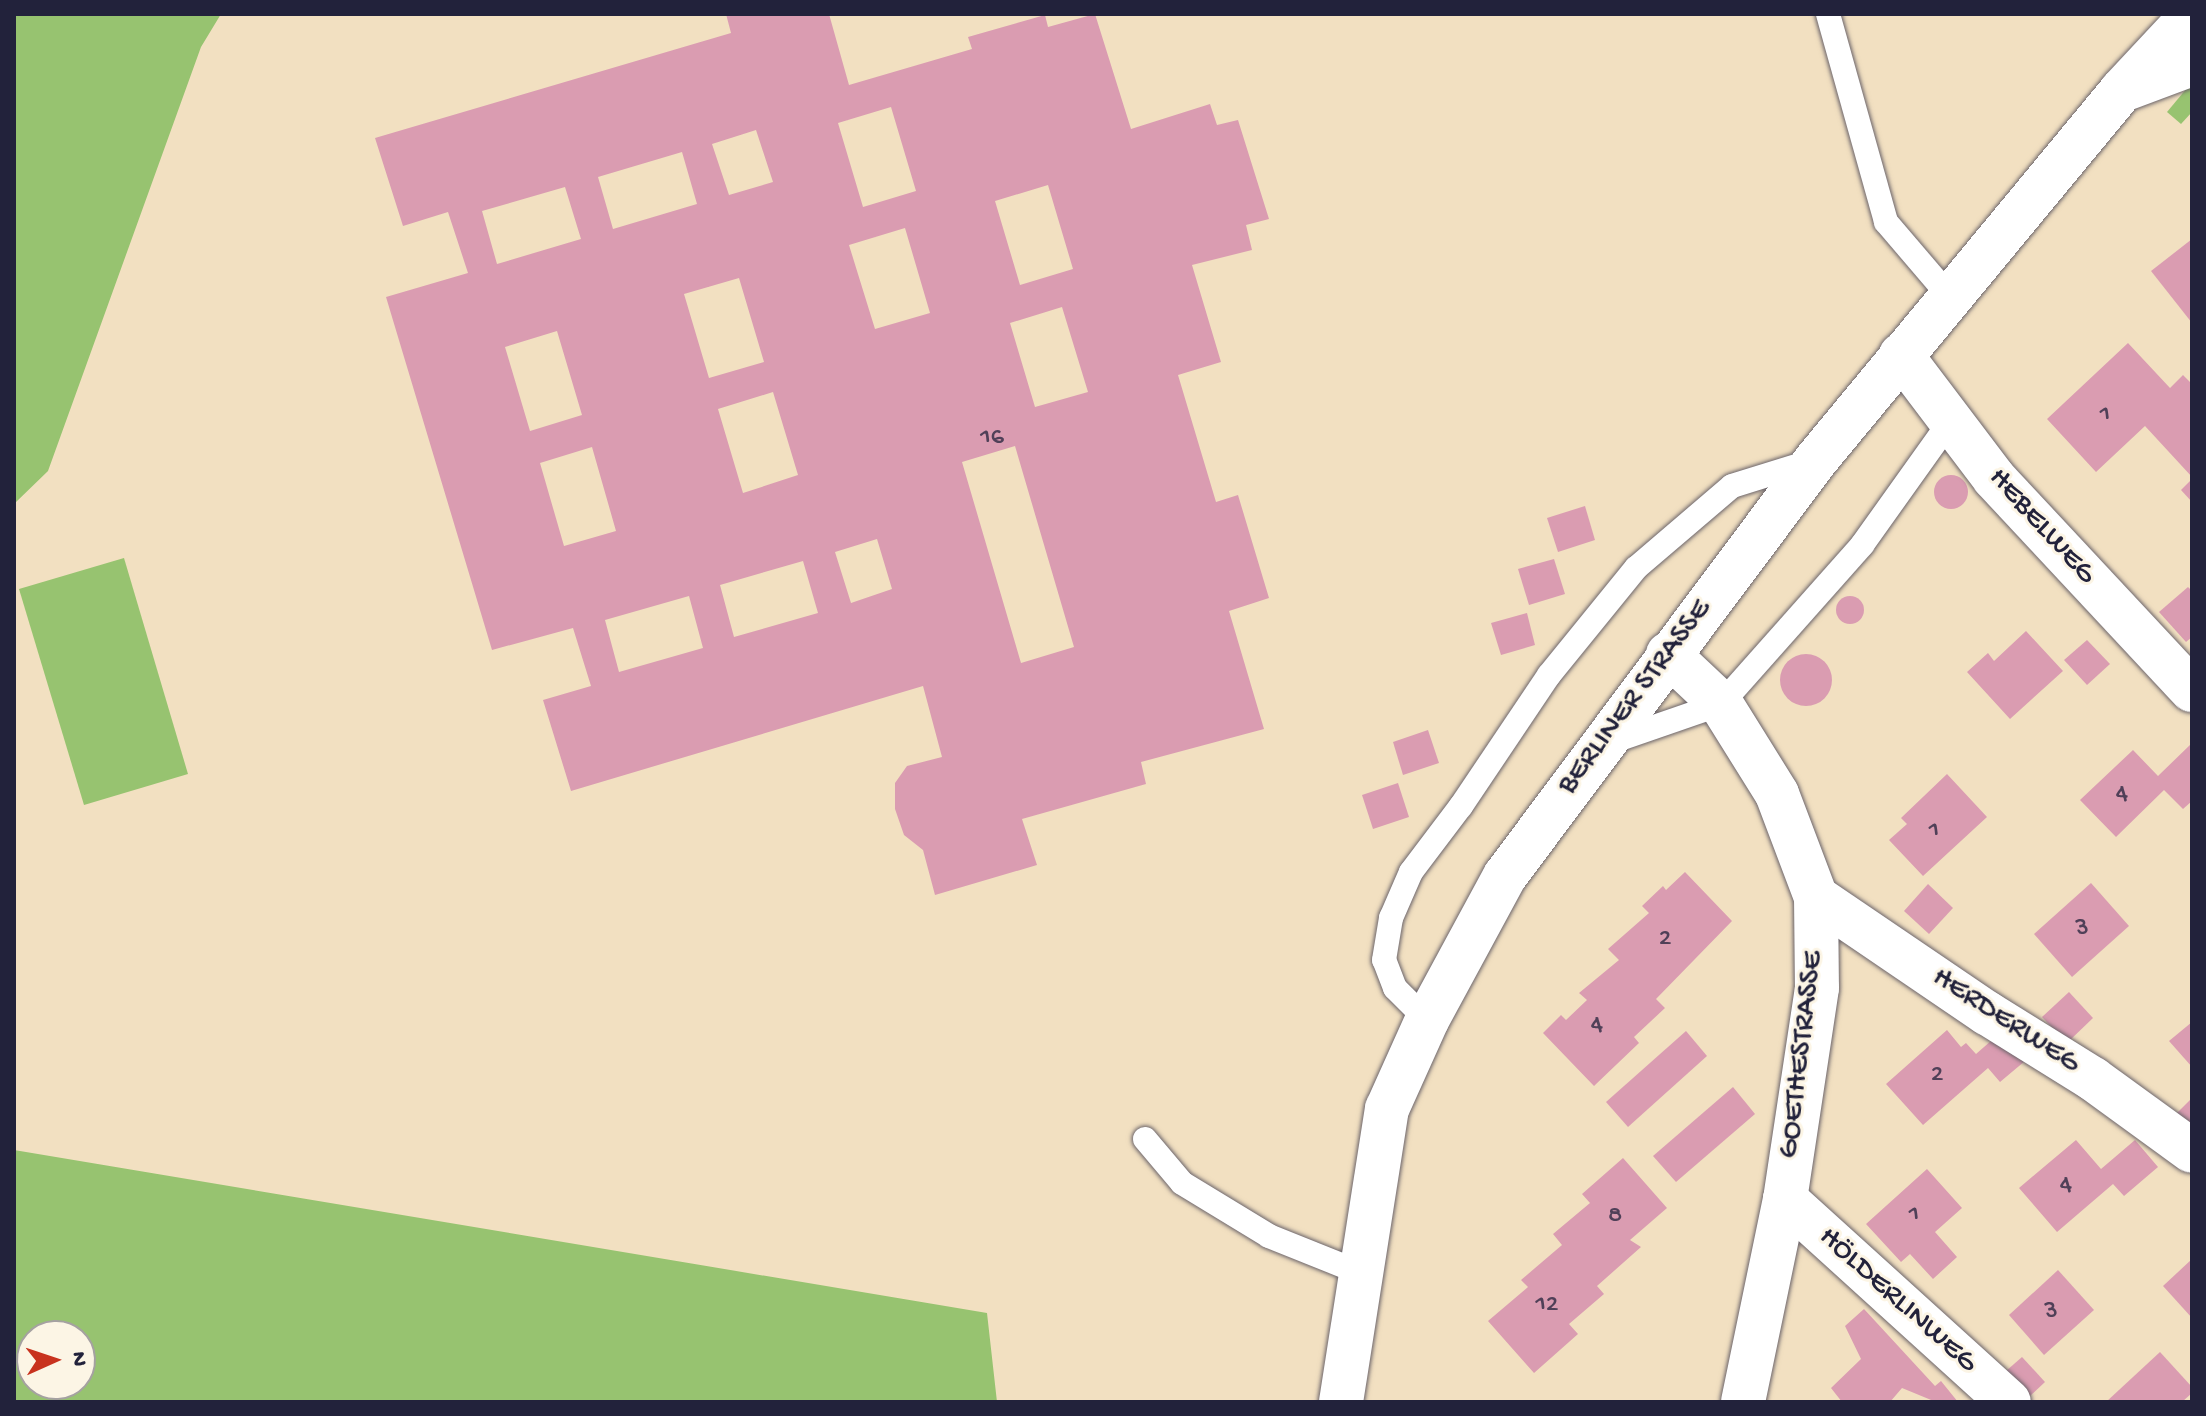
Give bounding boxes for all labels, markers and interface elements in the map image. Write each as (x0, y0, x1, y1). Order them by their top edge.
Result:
house number: 1 (2100, 400, 2110, 432)
house number: 16 (980, 423, 1004, 455)
street label: HEBELWEG (1979, 461, 2103, 593)
street label: BERLINER STRASSE (1551, 594, 1721, 802)
house number: 4 (2116, 779, 2128, 811)
house number: 1 (1929, 816, 1939, 848)
house number: 3 (2075, 914, 2089, 946)
house number: 2 (1659, 924, 1671, 956)
street label: GOETHESTRASSE (1772, 949, 1834, 1161)
street label: HERDERWEG (1924, 961, 2086, 1083)
house number: 4 (1591, 1010, 1603, 1042)
house number: 2 (1931, 1060, 1943, 1092)
house number: 4 (2060, 1170, 2072, 1202)
house number: 1 (1909, 1200, 1919, 1232)
house number: 8 (1608, 1201, 1622, 1233)
street label: HÖLDERLINWEG (1810, 1220, 1984, 1382)
house number: 12 (1535, 1290, 1559, 1322)
house number: 3 (2044, 1297, 2058, 1329)
north arrow (16, 1320, 96, 1400)
text: N (65, 1351, 91, 1367)

